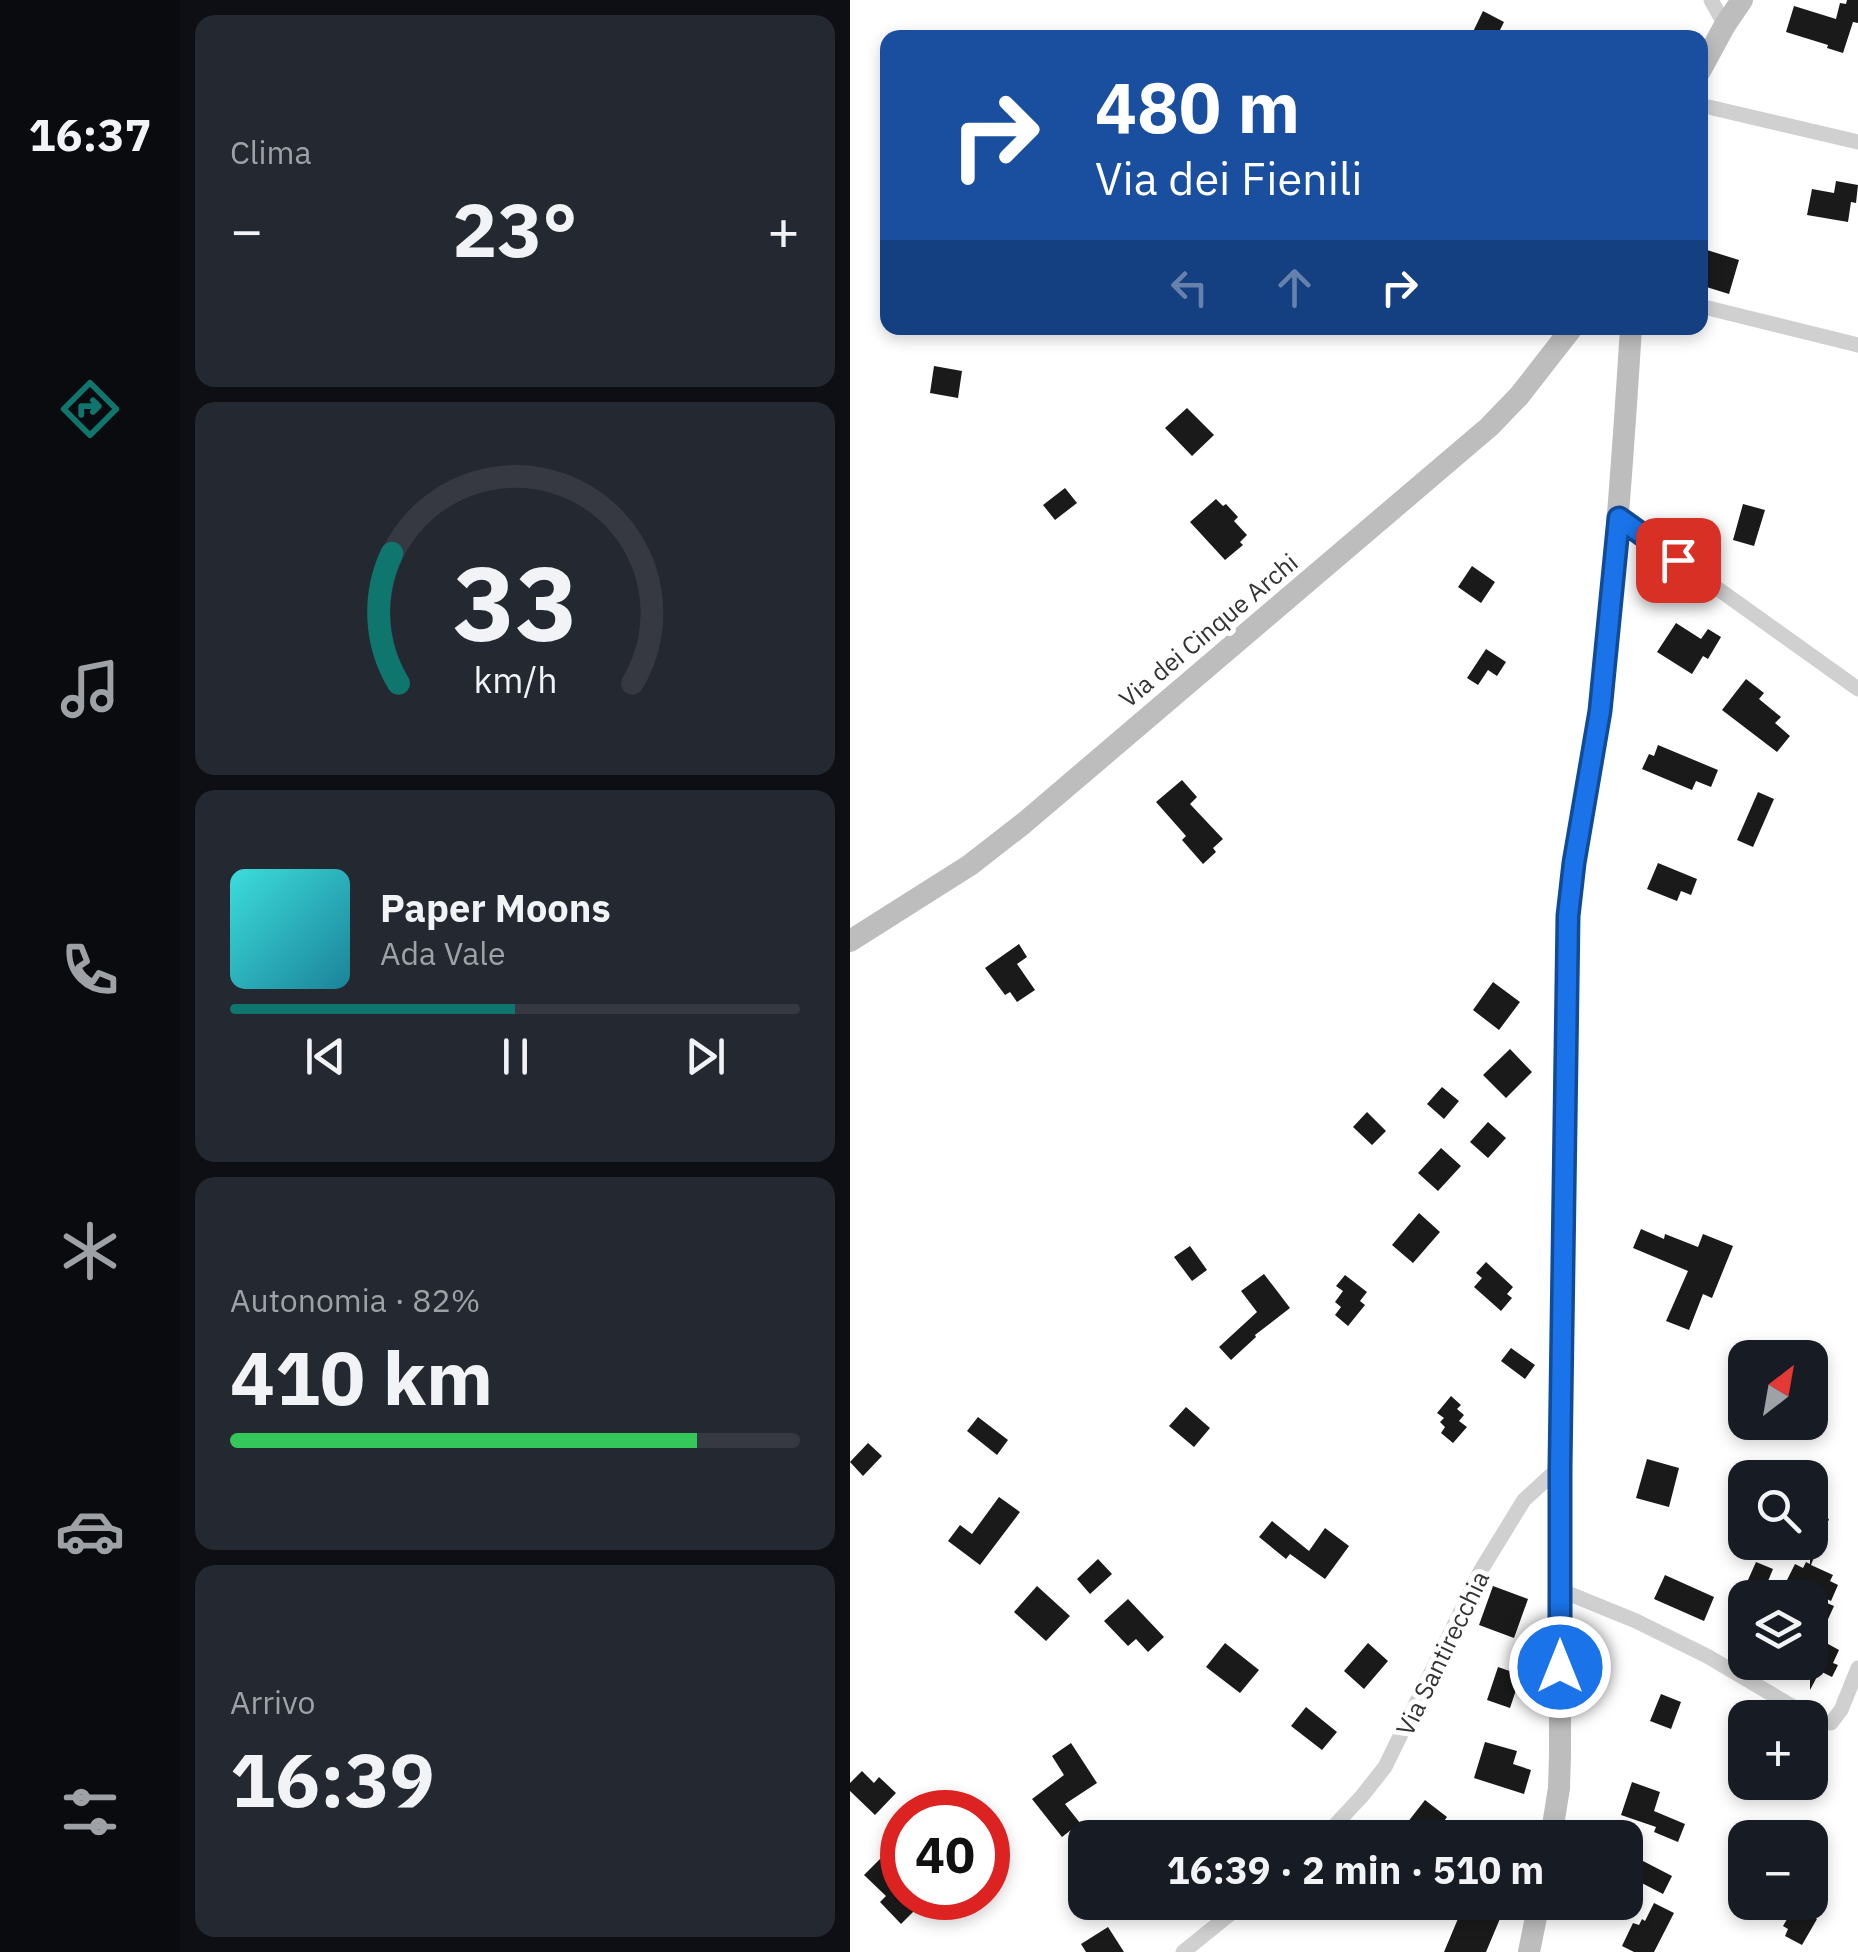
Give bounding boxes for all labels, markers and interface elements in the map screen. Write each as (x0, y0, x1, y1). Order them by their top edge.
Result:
text: 480 m (1095, 61, 1300, 152)
icon: right (930, 70, 1060, 200)
text: 16:37 (29, 105, 151, 163)
text: Clima (230, 131, 312, 173)
text: Via dei Fienili (1095, 149, 1362, 207)
text: 23° (452, 180, 578, 278)
text: − (230, 194, 263, 265)
text: + (767, 194, 800, 265)
icon: left (1162, 260, 1217, 315)
icon: ahead (1267, 260, 1322, 315)
icon: right (1372, 260, 1427, 315)
icon: directions (55, 374, 125, 444)
pin (1636, 518, 1721, 603)
icon: arrive (1651, 533, 1706, 588)
text: 33 (453, 534, 577, 670)
street label: Via dei Cinque Archi (1112, 546, 1304, 714)
icon: music (55, 654, 125, 724)
text: km/h (473, 656, 557, 703)
text: Paper Moons (380, 883, 611, 932)
text: Ada Vale (380, 932, 506, 974)
icon: phone (55, 935, 125, 1005)
icon: previous (298, 1029, 353, 1084)
icon: pause (488, 1029, 543, 1084)
icon: next (678, 1029, 733, 1084)
icon: climate (55, 1216, 125, 1286)
text: Autonomia · 82% (230, 1279, 480, 1321)
text: 410 km (230, 1328, 493, 1426)
north arrow (1728, 1340, 1828, 1440)
map controls (1728, 1340, 1828, 1920)
button: search (1728, 1460, 1828, 1560)
icon: car (55, 1496, 125, 1566)
street label: Via Santirecchia (1388, 1565, 1496, 1741)
button: layers (1728, 1580, 1828, 1680)
position arrow (1508, 1615, 1612, 1719)
text: Arrivo (230, 1681, 315, 1723)
button: + (1728, 1700, 1828, 1800)
text: 16:39 (230, 1730, 435, 1828)
icon: filters (55, 1777, 125, 1847)
speed limit sign: 40 (880, 1790, 1010, 1920)
button: − (1728, 1820, 1828, 1920)
text: 16:39 · 2 min · 510 m (1167, 1845, 1544, 1894)

